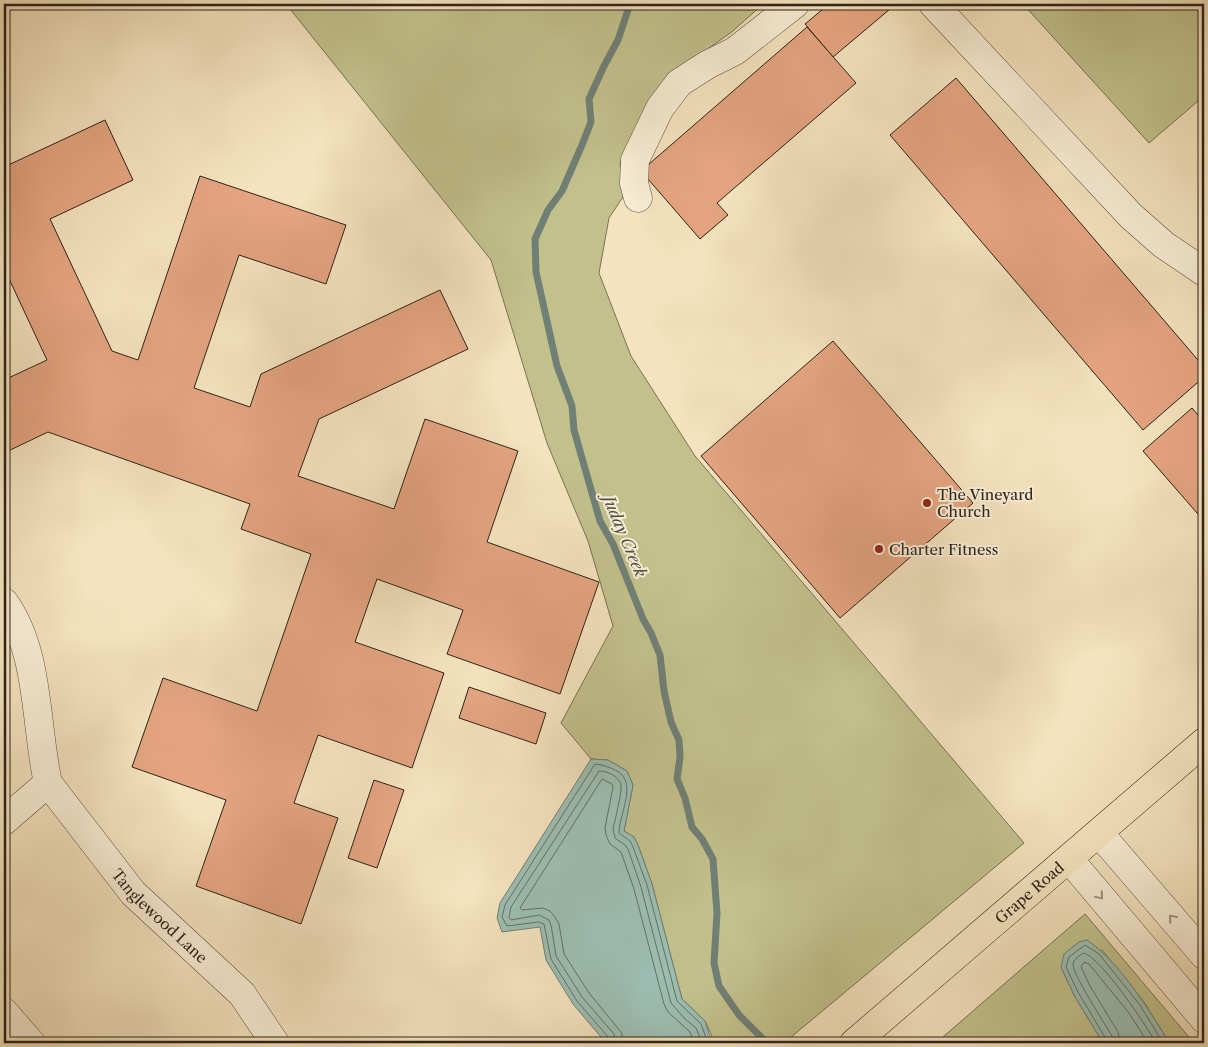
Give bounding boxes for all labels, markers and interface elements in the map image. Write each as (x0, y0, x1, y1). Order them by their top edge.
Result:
place label: The Vineyard Church (937, 485, 1033, 521)
water label: Juday Creek (597, 487, 651, 581)
marker: The Vineyard Church (921, 497, 933, 509)
place label: Charter Fitness (889, 540, 998, 559)
marker: Charter Fitness (873, 543, 885, 555)
street label: Grape Road (991, 857, 1068, 927)
street label: Tanglewood Lane (108, 865, 212, 967)
one-way arrow (1094, 890, 1103, 899)
one-way arrow (1169, 914, 1178, 923)

